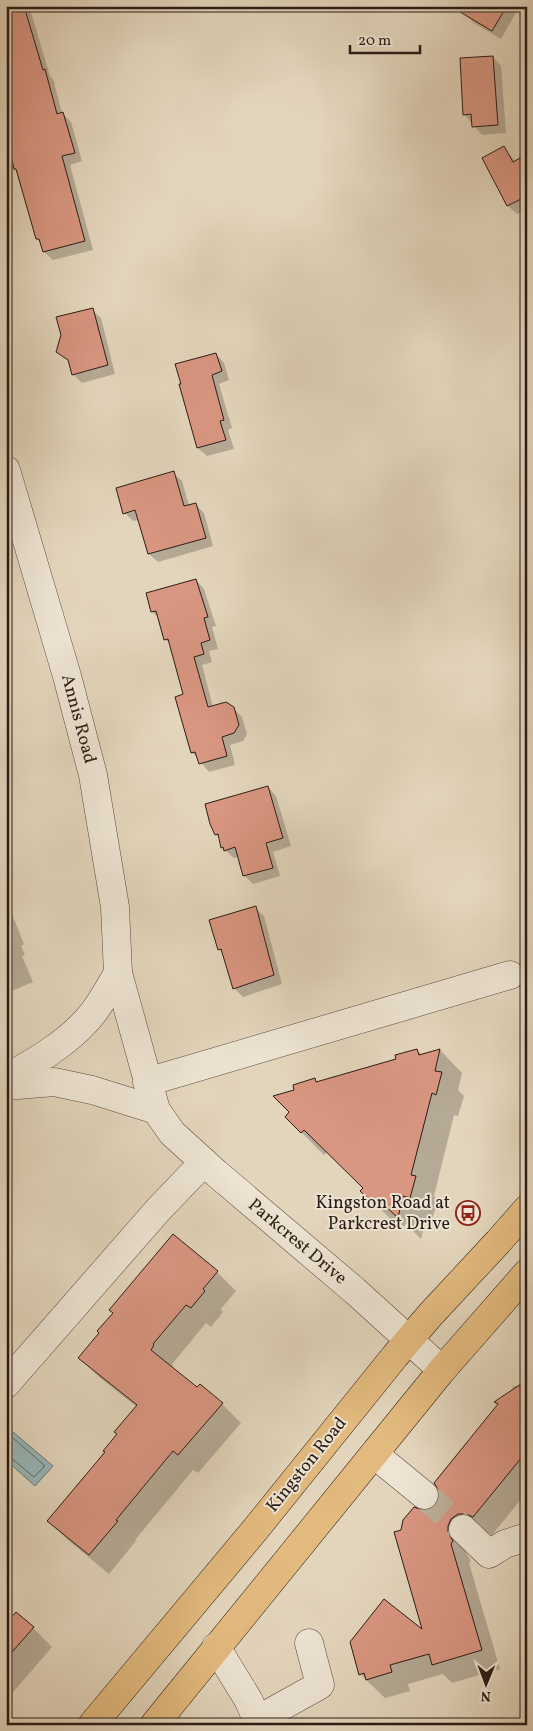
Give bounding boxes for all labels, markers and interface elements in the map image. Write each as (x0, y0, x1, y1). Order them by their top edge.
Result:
scale bar (350, 22, 420, 54)
text: 20 m (358, 31, 391, 52)
street label: Annis Road (54, 672, 102, 766)
place label: Kingston Road at Parkcrest Drive (315, 1191, 450, 1237)
street label: Parkcrest Drive (242, 1193, 352, 1291)
bus stop icon: Kingston Road at Parkcrest Drive (455, 1200, 481, 1226)
street label: Kingston Road (261, 1412, 353, 1518)
north arrow (460, 1658, 510, 1708)
text: N (481, 1686, 491, 1705)

